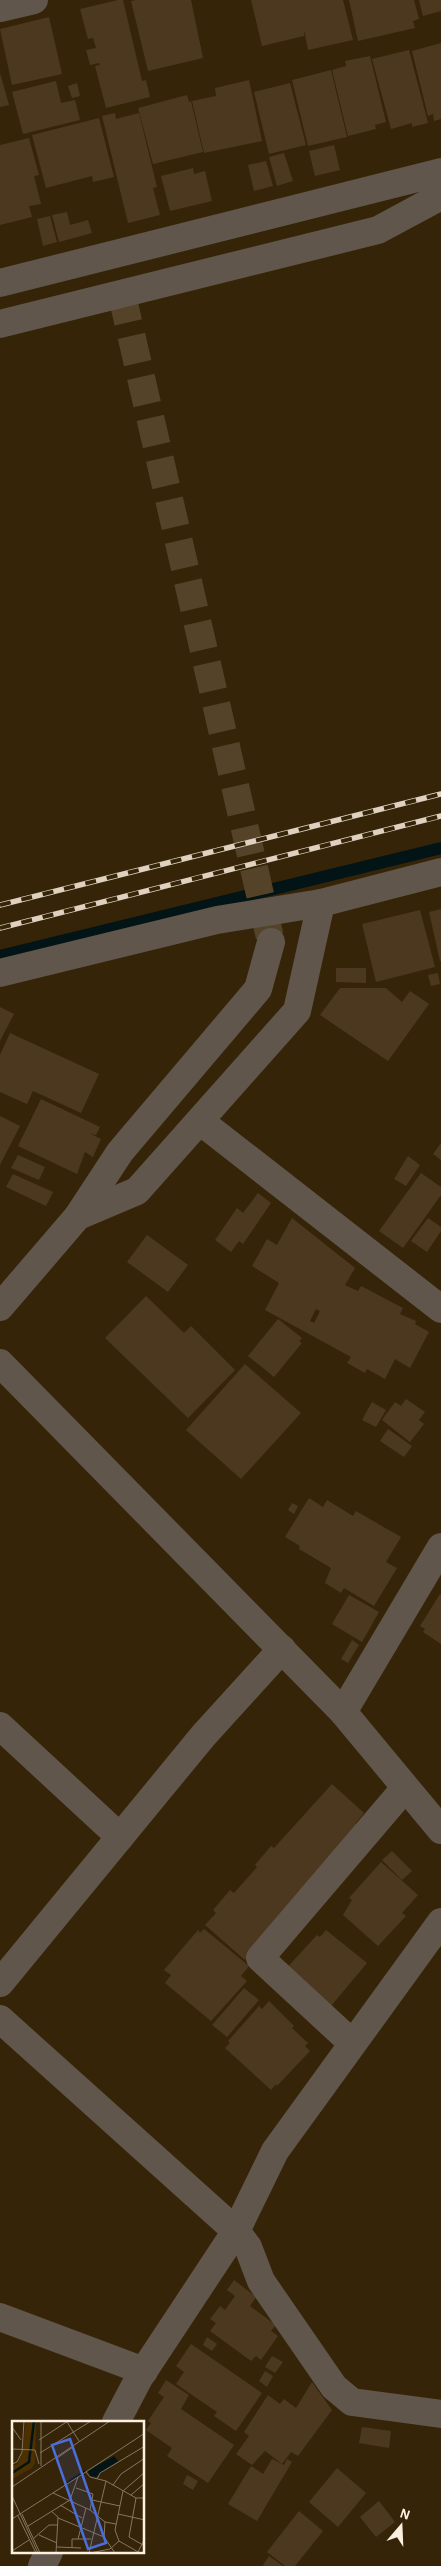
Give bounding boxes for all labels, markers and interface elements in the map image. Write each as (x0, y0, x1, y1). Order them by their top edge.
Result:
inset map (12, 2421, 145, 2554)
north arrow (376, 2501, 426, 2551)
text: N (398, 2506, 412, 2523)

